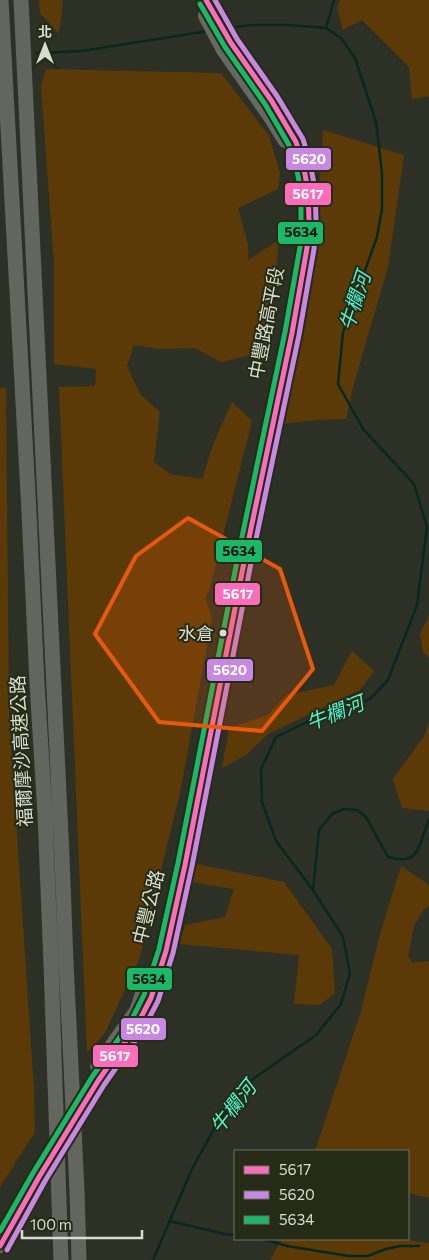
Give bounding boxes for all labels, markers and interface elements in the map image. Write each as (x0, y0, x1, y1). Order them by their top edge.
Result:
north arrow (20, 20, 70, 70)
text: 北 (38, 23, 52, 40)
line badge: 5620 (285, 147, 332, 171)
text: 5620 (292, 150, 326, 167)
line badge: 5617 (284, 182, 332, 206)
text: 5617 (293, 185, 324, 202)
line badge: 5634 (277, 221, 324, 245)
text: 5634 (284, 223, 318, 240)
street label: 中豐路高平段 (243, 265, 288, 381)
water label: 牛欄河 (333, 265, 376, 333)
line badge: 5634 (215, 539, 263, 563)
text: 5634 (222, 542, 256, 559)
line badge: 5617 (214, 582, 261, 606)
text: 5617 (223, 585, 254, 602)
place label: 水倉 (178, 622, 214, 644)
marker: 水倉 (218, 628, 228, 638)
line badge: 5620 (206, 658, 254, 682)
text: 5620 (213, 661, 247, 678)
street label: 福爾摩沙高速公路 (5, 675, 36, 828)
water label: 牛欄河 (302, 688, 371, 734)
street label: 中豐公路 (127, 867, 168, 947)
line badge: 5634 (126, 967, 173, 991)
text: 5634 (132, 970, 166, 987)
line badge: 5620 (120, 1017, 167, 1041)
text: 5620 (126, 1020, 160, 1037)
line badge: 5617 (92, 1044, 139, 1068)
text: 5617 (100, 1047, 131, 1064)
water label: 牛欄河 (204, 1072, 263, 1137)
legend (234, 1150, 409, 1240)
text: 5617 (279, 1160, 311, 1178)
text: 5620 (279, 1185, 315, 1203)
scale bar (22, 1208, 142, 1240)
text: 5634 (279, 1210, 314, 1228)
text: 100 m (30, 1215, 72, 1233)

